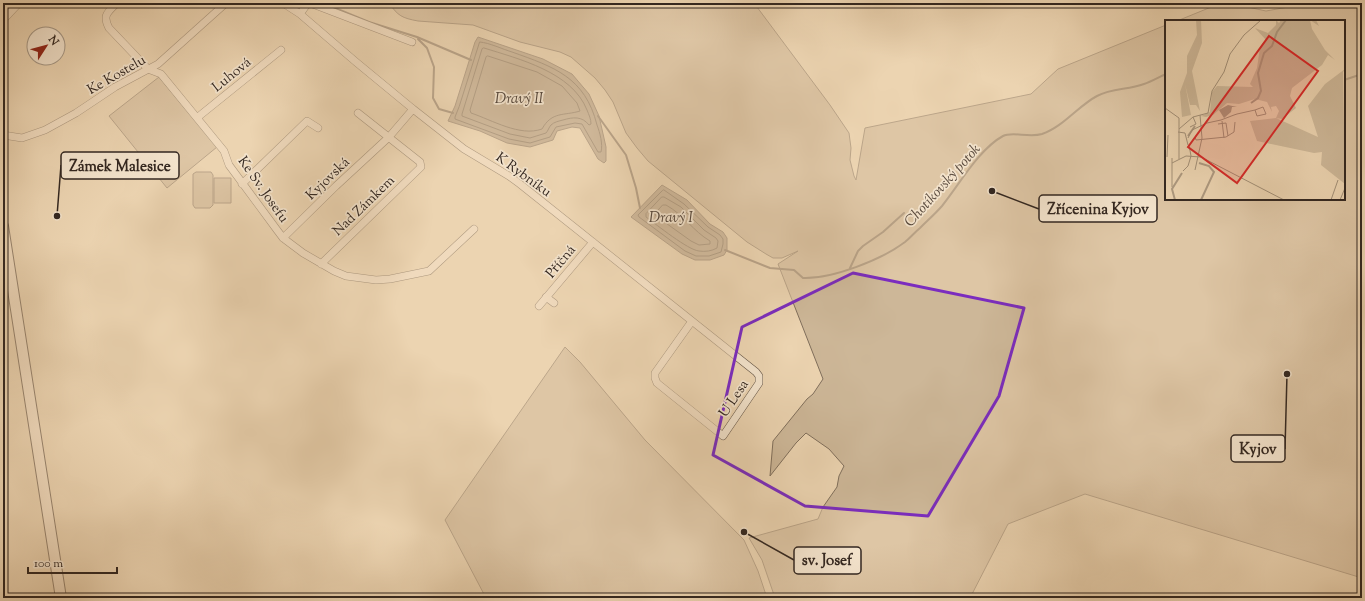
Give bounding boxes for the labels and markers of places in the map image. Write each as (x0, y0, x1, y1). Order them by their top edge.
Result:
callout: Zámek Malesice (61, 152, 179, 179)
callout: Zřícenina Kyjov (1039, 195, 1157, 222)
callout: Kyjov (1231, 435, 1285, 462)
callout: sv. Josef (794, 547, 861, 574)

